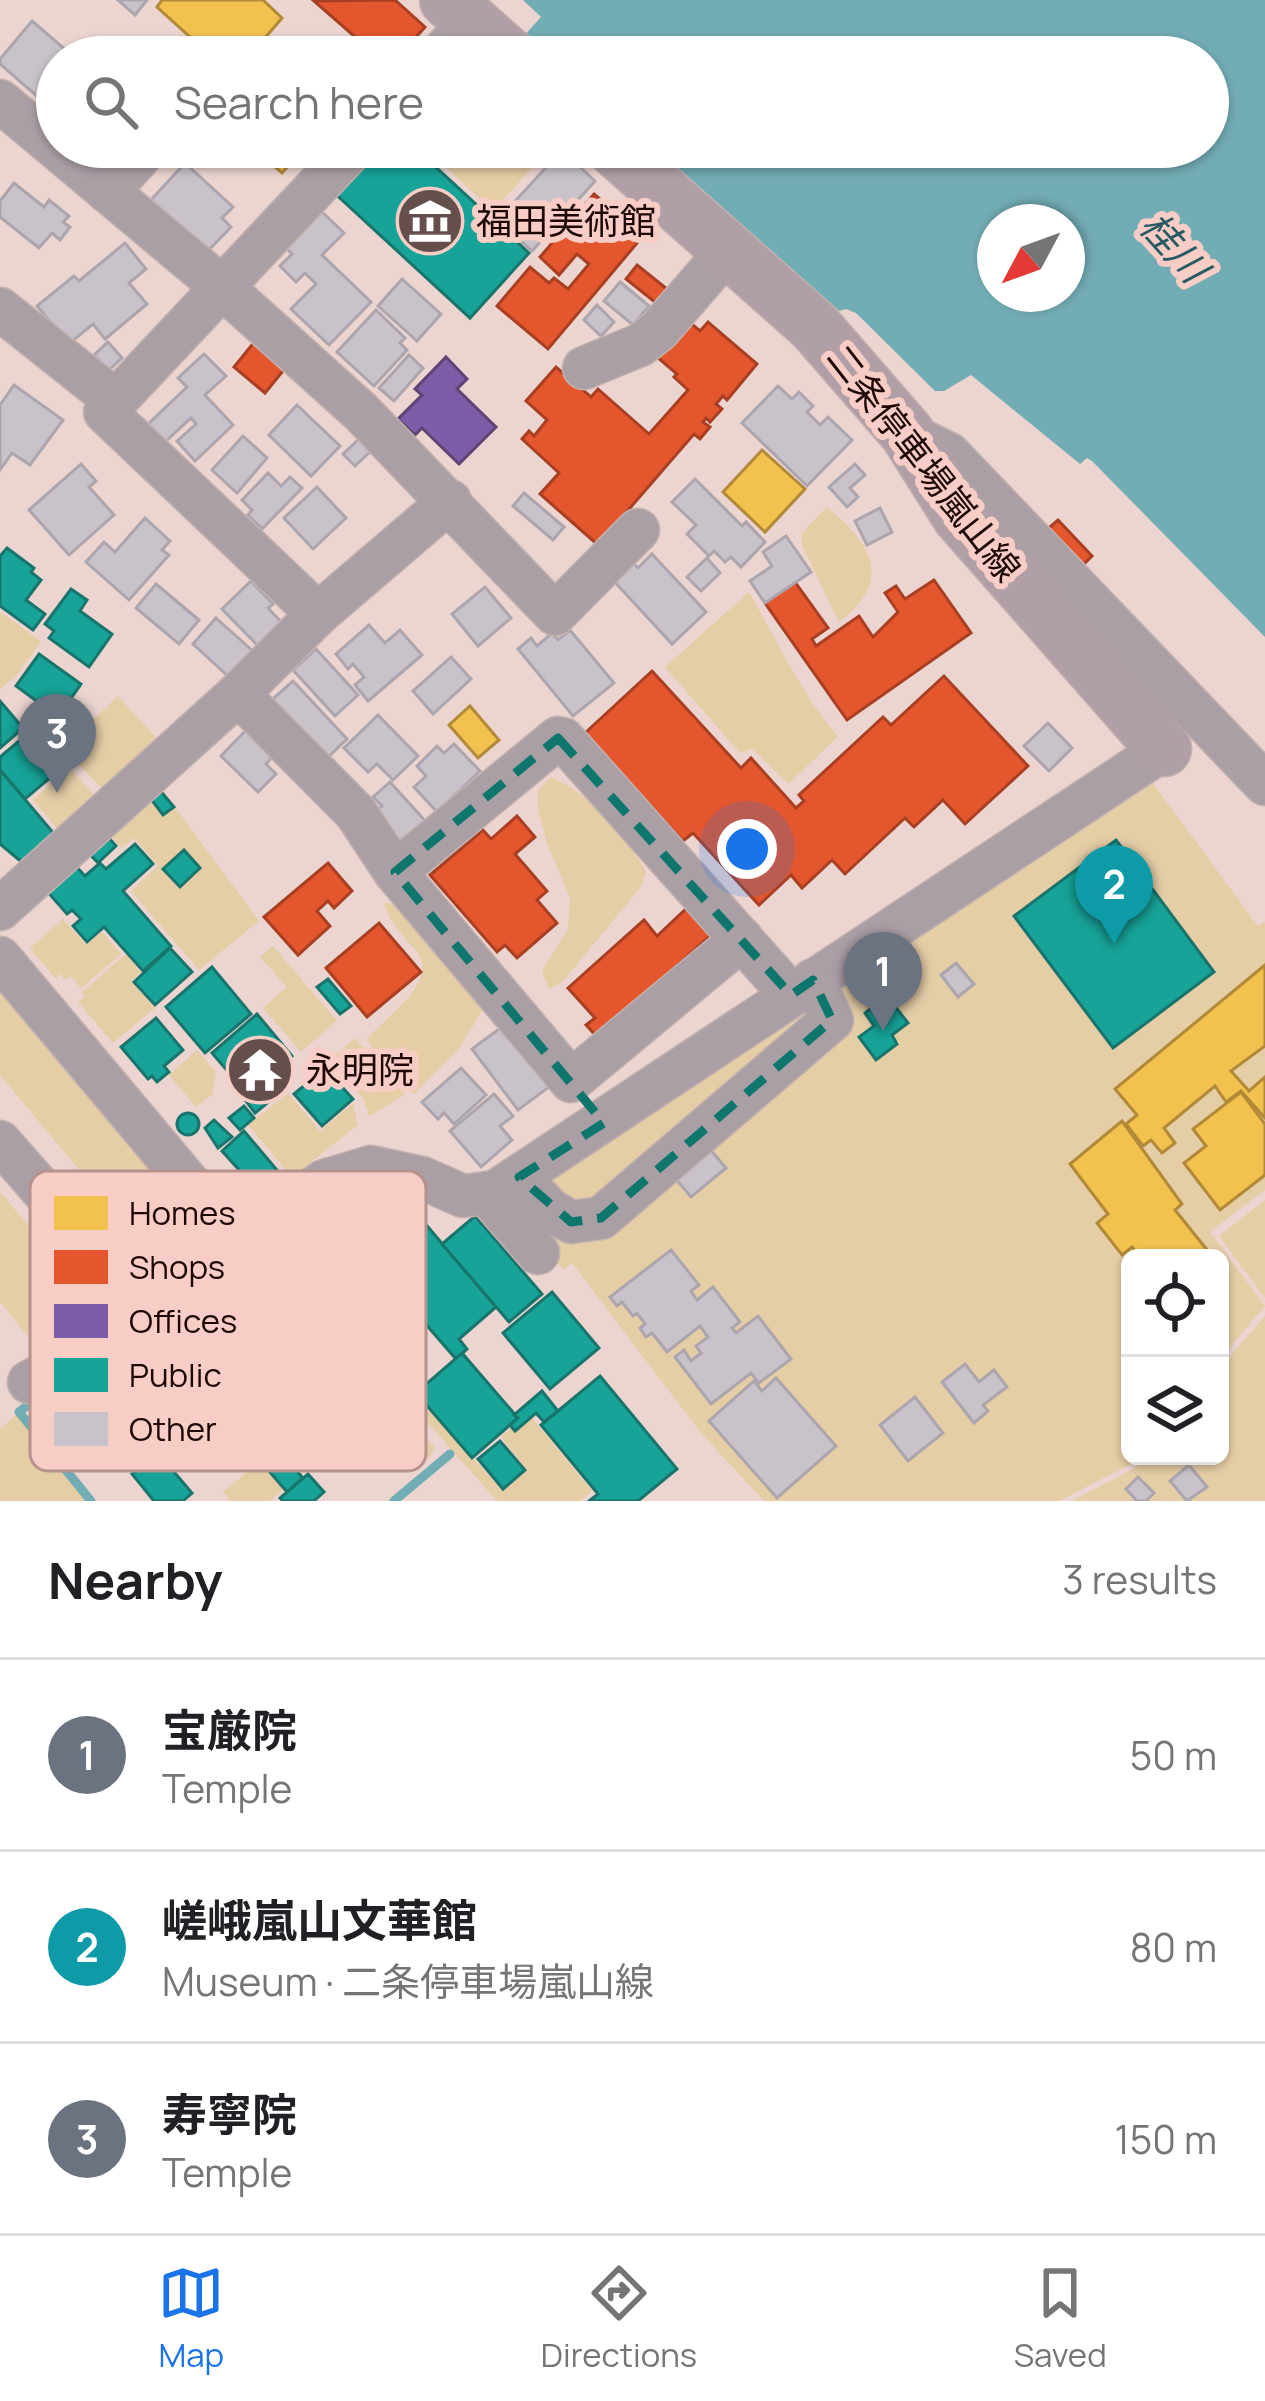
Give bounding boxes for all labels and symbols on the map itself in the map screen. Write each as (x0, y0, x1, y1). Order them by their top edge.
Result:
museum icon: 福田美術館 (395, 186, 465, 256)
place label: 福田美術館 (476, 196, 656, 245)
water label: 桂川 (1129, 199, 1224, 296)
north arrow (977, 204, 1085, 312)
street label: 二条停車場嵐山線 (816, 334, 1032, 591)
pin: 3 (18, 694, 96, 793)
your location (717, 819, 777, 879)
pin: 2 (1075, 845, 1153, 944)
pin: 1 (844, 932, 922, 1031)
temple icon: 永明院 (225, 1035, 295, 1105)
place label: 永明院 (306, 1045, 414, 1094)
legend (30, 1171, 426, 1471)
text: Homes (129, 1190, 236, 1235)
text: Shops (129, 1244, 225, 1289)
text: Offices (129, 1298, 237, 1343)
text: Public (129, 1352, 222, 1397)
text: Other (129, 1406, 217, 1451)

